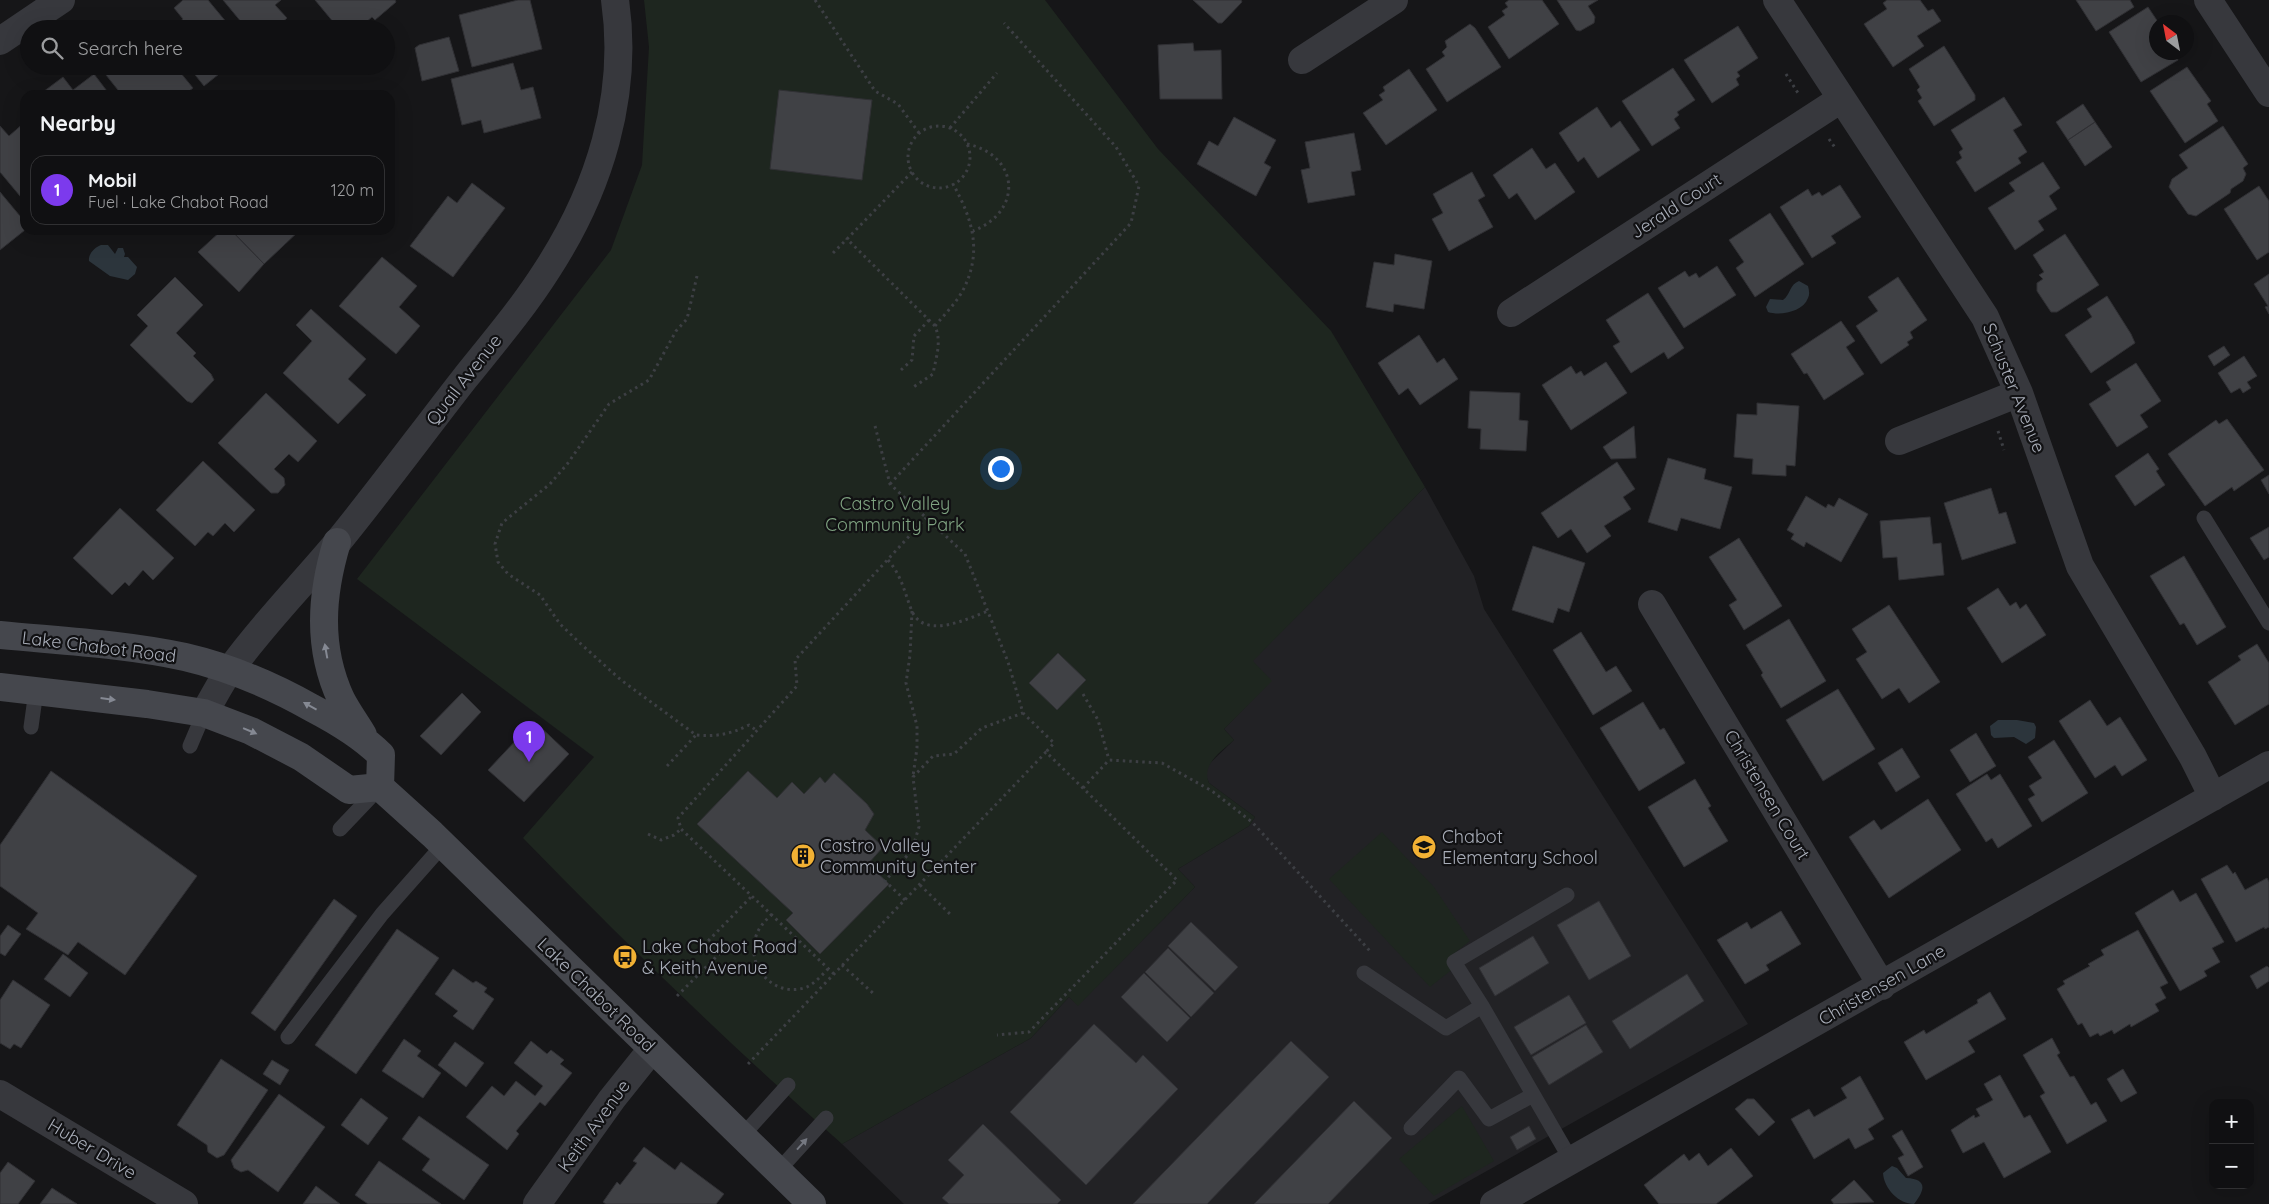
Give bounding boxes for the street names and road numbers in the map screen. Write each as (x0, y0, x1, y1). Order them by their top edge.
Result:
street label: Jerald Court (1626, 168, 1726, 243)
street label: Schuster Avenue (1978, 320, 2051, 456)
street label: Quail Avenue (421, 329, 506, 430)
street label: Lake Chabot Road (21, 626, 177, 667)
street label: Christensen Court (1720, 726, 1815, 864)
street label: Lake Chabot Road (533, 932, 660, 1057)
street label: Christensen Lane (1814, 939, 1949, 1030)
street label: Keith Avenue (552, 1075, 635, 1176)
street label: Huber Drive (44, 1113, 141, 1184)

